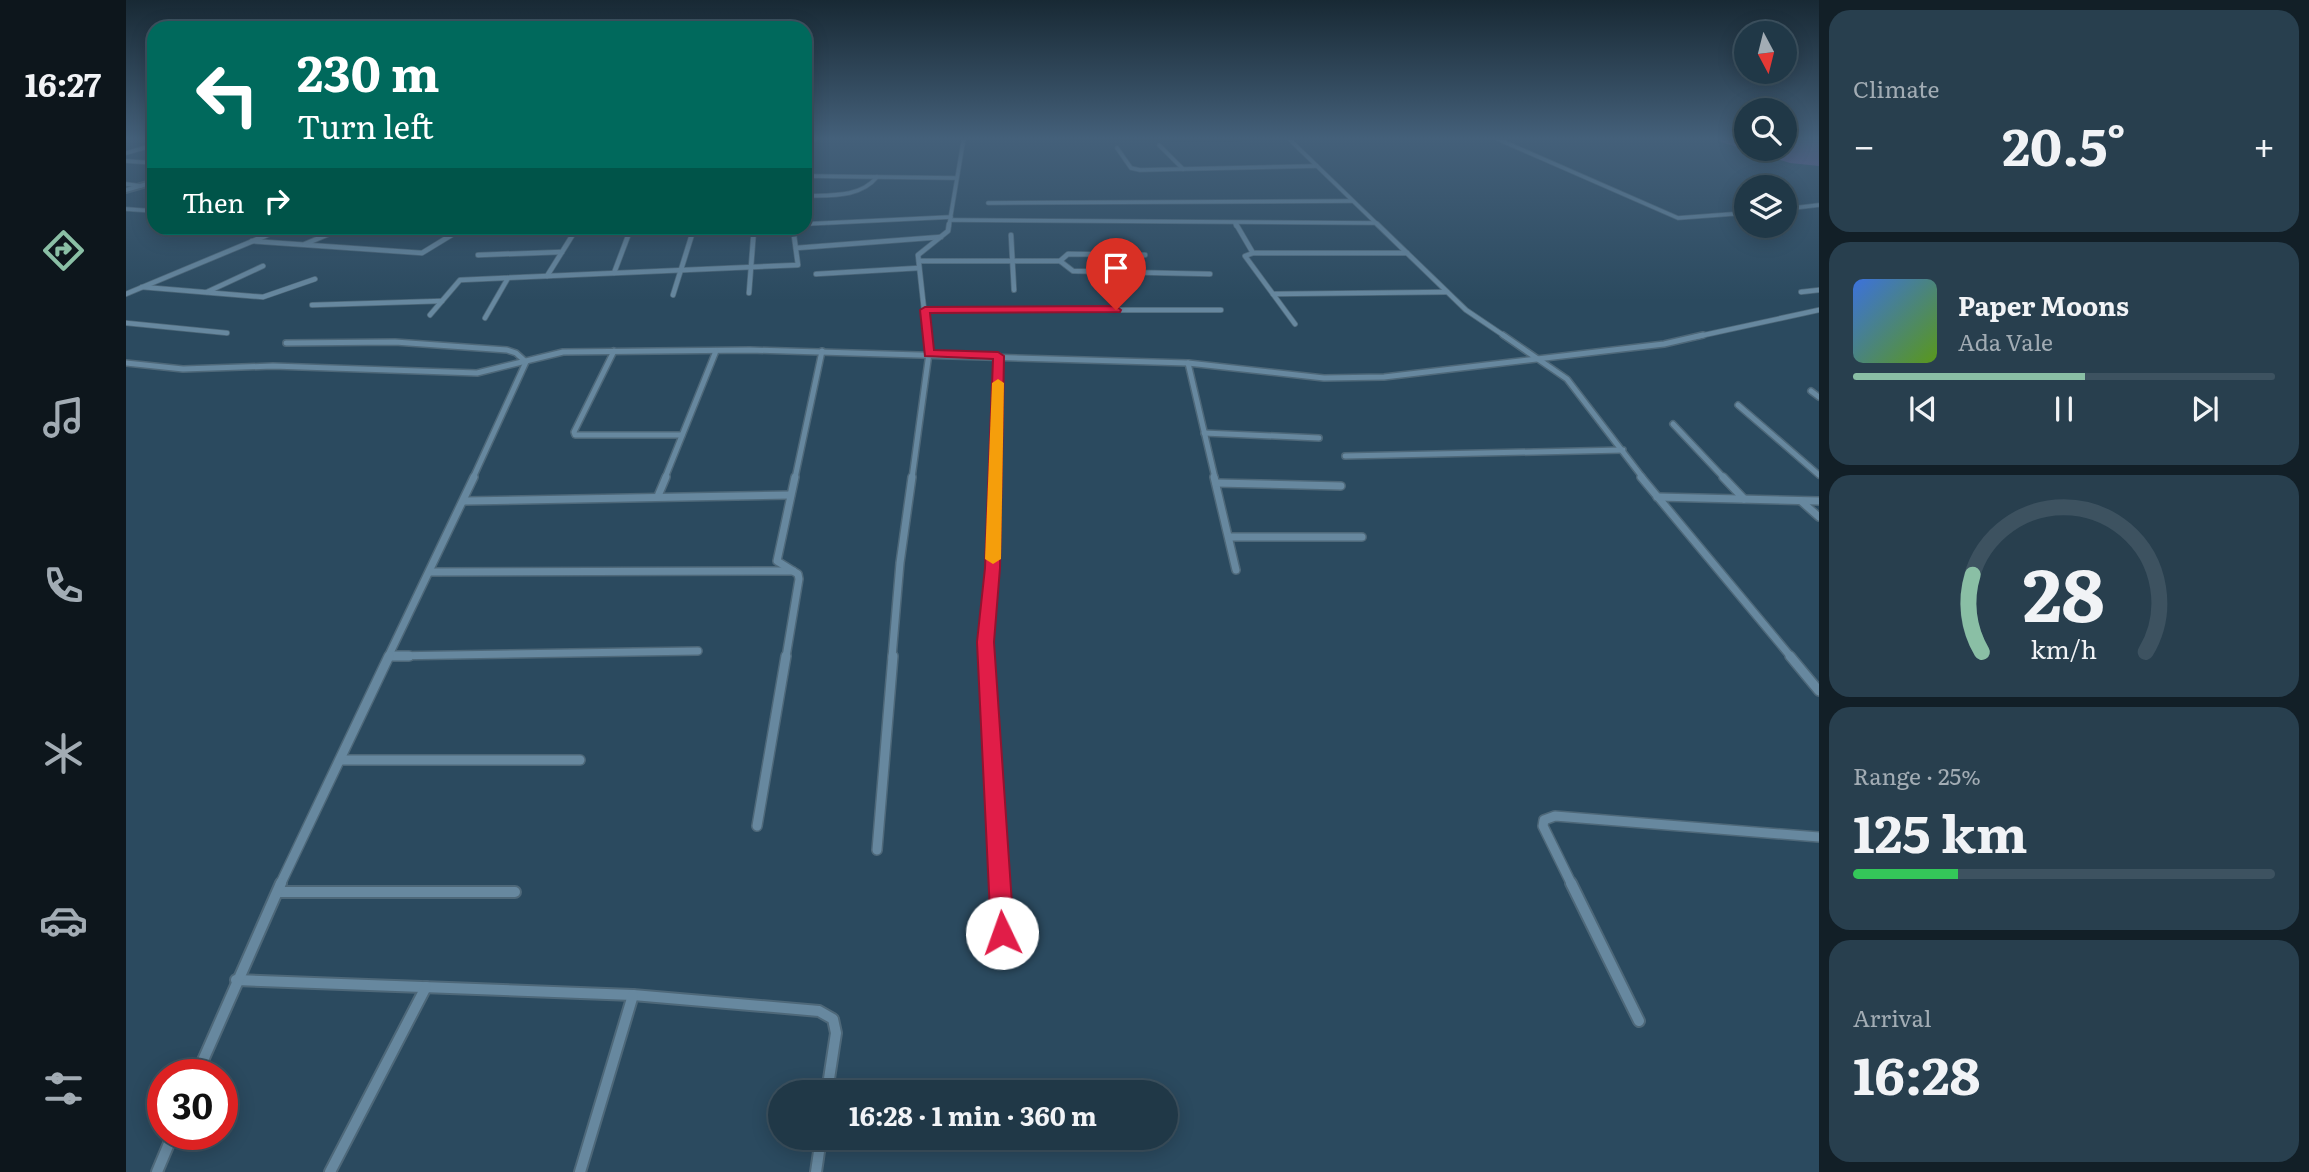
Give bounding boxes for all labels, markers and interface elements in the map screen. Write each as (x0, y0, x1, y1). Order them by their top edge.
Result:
north arrow (1734, 21, 1797, 84)
map controls (1734, 21, 1797, 238)
text: 230 m (297, 34, 440, 107)
icon: left (182, 49, 273, 140)
text: 16:27 (25, 59, 101, 107)
text: Climate (1853, 71, 1939, 105)
button: search (1734, 98, 1797, 161)
text: Turn left (297, 101, 434, 149)
text: 20.5° (2002, 105, 2126, 182)
text: − (1853, 115, 1875, 172)
text: + (2253, 115, 2275, 172)
button: layers (1734, 175, 1797, 238)
text: Then (182, 182, 244, 221)
icon: right (258, 182, 296, 220)
icon: directions (39, 226, 88, 275)
pin (1086, 238, 1146, 310)
icon: arrive (1097, 249, 1135, 287)
text: Paper Moons (1958, 285, 2129, 324)
text: Ada Vale (1958, 324, 2053, 358)
icon: previous (1904, 390, 1942, 428)
icon: pause (2045, 390, 2083, 428)
icon: next (2186, 390, 2224, 428)
icon: music (39, 393, 88, 442)
text: 28 (2023, 536, 2105, 644)
icon: phone (39, 561, 88, 610)
text: km/h (2031, 630, 2097, 667)
icon: climate (39, 729, 88, 778)
text: Range · 25% (1853, 758, 1981, 792)
text: 125 km (1853, 792, 2028, 869)
icon: car (39, 896, 88, 945)
position arrow (965, 896, 1039, 970)
text: Arrival (1853, 1000, 1932, 1034)
text: 16:28 (1853, 1034, 1980, 1111)
speed limit sign: 30 (147, 1059, 238, 1150)
icon: filters (39, 1064, 88, 1113)
text: 16:28 · 1 min · 360 m (849, 1095, 1097, 1134)

